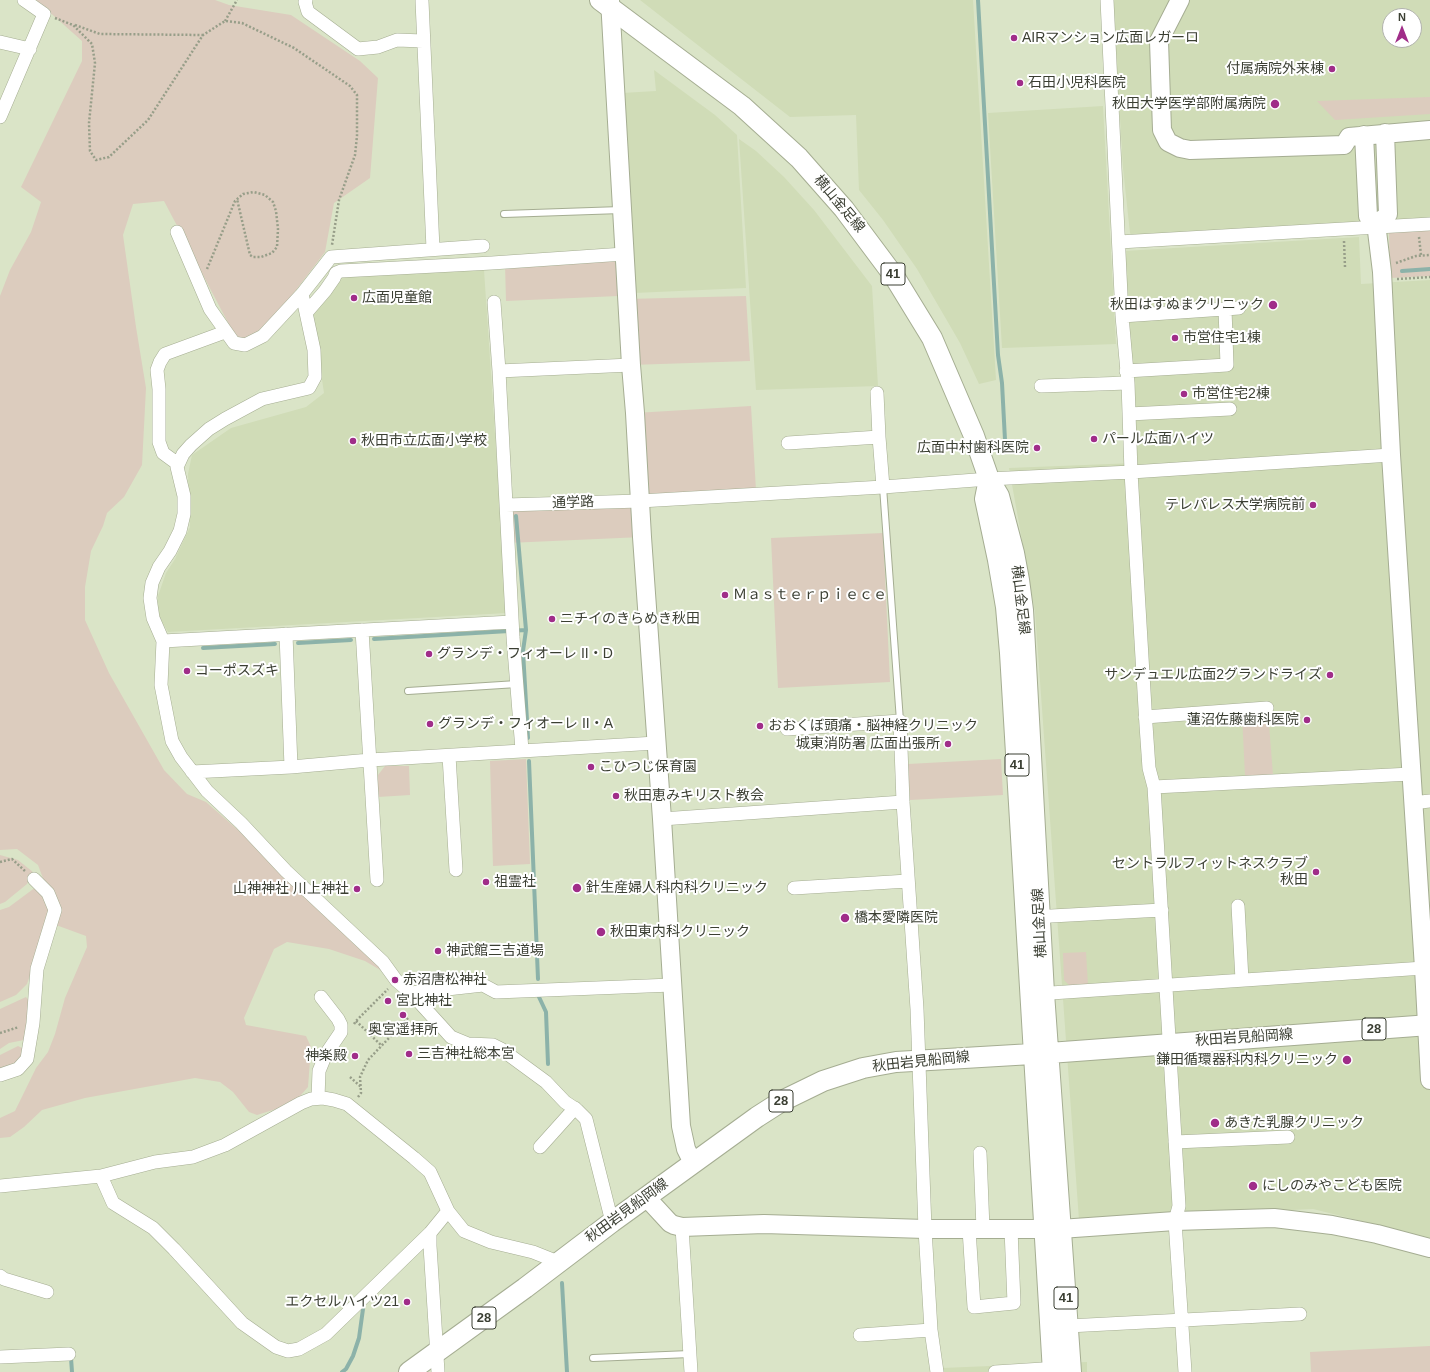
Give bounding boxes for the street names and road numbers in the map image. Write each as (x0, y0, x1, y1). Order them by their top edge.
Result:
street label: 横山金足線 (810, 172, 868, 236)
road number: 41 (881, 263, 905, 285)
street label: 通学路 (552, 494, 594, 512)
street label: 横山金足線 (1007, 564, 1033, 636)
road number: 41 (1005, 754, 1029, 776)
street label: 横山金足線 (1030, 888, 1050, 958)
road number: 28 (1362, 1018, 1386, 1040)
street label: 秋田岩見船岡線 (1195, 1026, 1293, 1050)
street label: 秋田岩見船岡線 (871, 1049, 971, 1075)
road number: 28 (769, 1090, 793, 1112)
street label: 秋田岩見船岡線 (582, 1175, 672, 1247)
road number: 41 (1054, 1287, 1078, 1309)
road number: 28 (472, 1307, 496, 1329)

